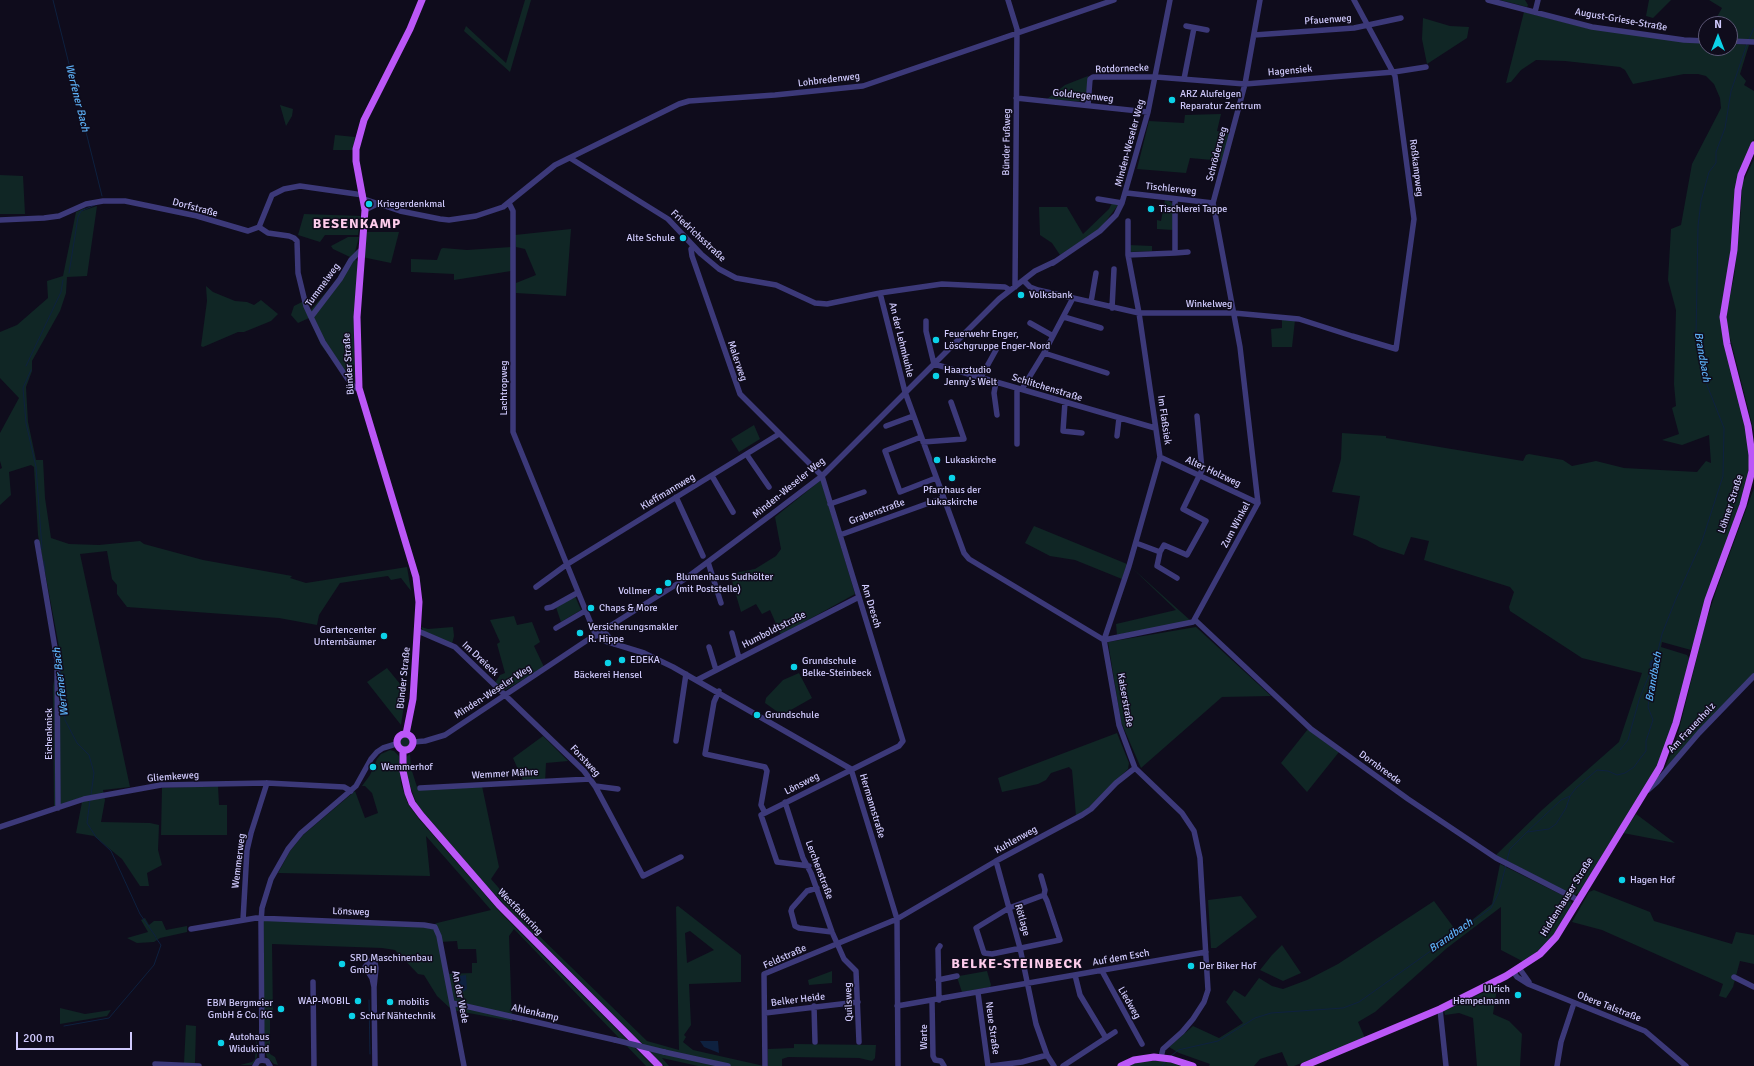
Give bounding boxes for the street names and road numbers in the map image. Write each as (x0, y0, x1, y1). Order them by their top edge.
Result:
street label: August-Griese-Straße (1574, 6, 1668, 34)
street label: Pfauenweg (1304, 12, 1352, 28)
street label: Rotdornecke (1095, 62, 1149, 76)
street label: Hagensiek (1267, 63, 1313, 79)
street label: Lohbredenweg (797, 70, 861, 90)
street label: Goldregenweg (1052, 87, 1114, 105)
street label: Minden-Weseler Weg (1113, 98, 1147, 188)
street label: Bünder Fußweg (1000, 108, 1014, 176)
street label: Schröderweg (1204, 125, 1230, 183)
street label: Roßkampweg (1407, 138, 1425, 198)
street label: Tischlerweg (1145, 180, 1197, 198)
street label: Dorfstraße (171, 196, 219, 220)
street label: Friedrichsstraße (668, 207, 728, 265)
street label: Tummelweg (303, 261, 343, 309)
street label: Winkelweg (1186, 298, 1232, 310)
street label: An der Lehmkuhle (886, 301, 916, 379)
street label: Bünder Straße (341, 333, 357, 395)
street label: Malerweg (724, 339, 750, 383)
street label: Lachtropweg (498, 360, 510, 416)
street label: Schlitchenstraße (1010, 372, 1084, 404)
street label: Im Flaßsiek (1155, 395, 1173, 445)
street label: Alter Holzweg (1183, 454, 1243, 490)
street label: Minden-Weseler Weg (750, 455, 828, 521)
street label: Kleffmannweg (639, 471, 697, 513)
street label: Löhner Straße (1716, 473, 1746, 535)
street label: Grabenstraße (847, 496, 907, 528)
street label: Zum Winkel (1219, 500, 1253, 550)
street label: Am Dresch (859, 582, 883, 630)
street label: Humboldtstraße (740, 609, 808, 651)
street label: Im Dreieck (459, 639, 501, 679)
street label: Bünder Straße (395, 646, 413, 710)
street label: Minden-Weseler Weg (452, 662, 534, 722)
street label: Kaiserstraße (1114, 672, 1136, 728)
street label: Am Frauenholz (1666, 700, 1718, 756)
street label: Eichenknick (43, 708, 55, 760)
street label: Forstweg (567, 743, 603, 779)
street label: Dornbreede (1356, 748, 1404, 788)
street label: Wemmer Mähre (471, 766, 539, 782)
street label: Gliemkeweg (147, 769, 199, 785)
street label: Lönsweg (783, 770, 821, 798)
street label: Hermannstraße (856, 772, 888, 840)
street label: Kuhlenweg (992, 823, 1040, 857)
street label: Wemmerweg (230, 833, 248, 889)
street label: Lerchenstraße (802, 839, 836, 901)
street label: Hiddenhauser Straße (1538, 855, 1596, 939)
street label: Westfalenring (495, 886, 545, 938)
street label: Rötlage (1012, 903, 1032, 937)
street label: Lönsweg (332, 905, 370, 919)
street label: Feldstraße (762, 942, 808, 972)
street label: Auf dem Esch (1092, 947, 1150, 969)
street label: An der Wede (449, 970, 471, 1024)
street label: Quilsweg (842, 982, 856, 1022)
street label: Liedweg (1115, 985, 1143, 1021)
street label: Obere Talstraße (1575, 989, 1643, 1025)
street label: Belker Heide (770, 991, 826, 1009)
street label: Neue Straße (982, 1001, 1002, 1055)
street label: Ahlenkamp (510, 1002, 560, 1024)
street label: Warte (918, 1024, 930, 1050)

